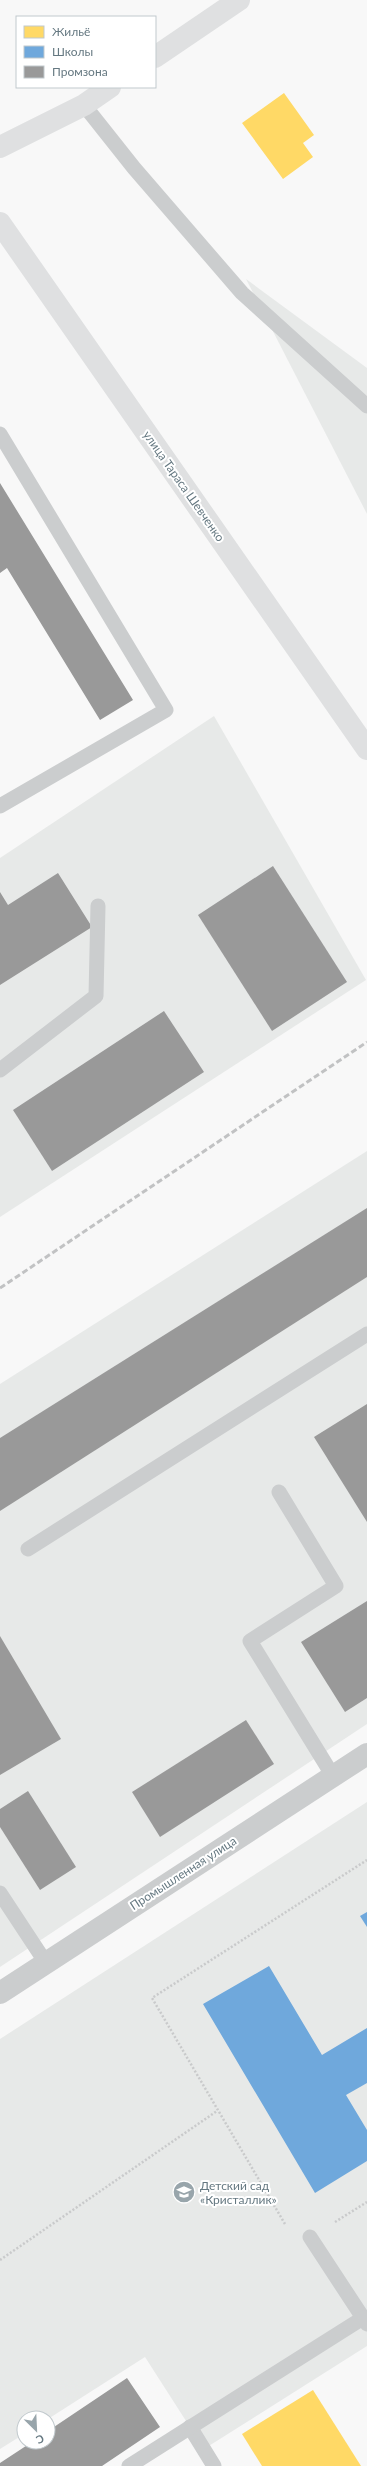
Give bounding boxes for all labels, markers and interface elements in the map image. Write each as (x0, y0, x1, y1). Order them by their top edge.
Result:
legend (16, 16, 156, 88)
text: Жильё (52, 24, 90, 39)
text: Школы (52, 44, 93, 59)
text: Промзона (52, 64, 108, 79)
street label: улица Тараса Шевченко (140, 428, 228, 545)
street label: Промышленная улица (127, 1833, 239, 1913)
place label: Детский сад «Кристаллик» (200, 2178, 277, 2207)
school or university icon: Детский сад «Кристаллик» (171, 2179, 197, 2205)
north arrow (16, 2410, 56, 2450)
text: С (34, 2432, 46, 2447)

